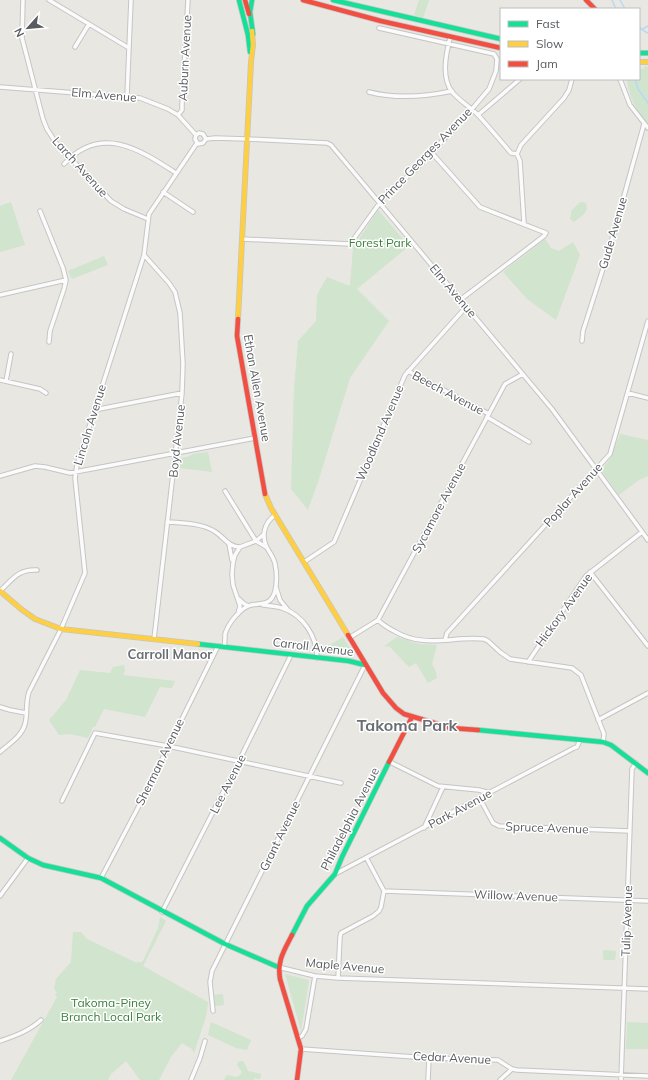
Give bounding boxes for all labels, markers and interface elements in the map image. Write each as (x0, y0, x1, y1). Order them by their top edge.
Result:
north arrow (8, 8, 48, 48)
legend (500, 8, 640, 80)
street label: Auburn Avenue (175, 15, 194, 101)
text: Fast (536, 16, 560, 31)
text: N (11, 26, 27, 39)
text: Slow (536, 36, 564, 51)
text: Jam (536, 56, 558, 71)
street label: Elm Avenue (71, 84, 137, 105)
street label: Prince Georges Avenue (375, 104, 475, 207)
street label: Larch Avenue (49, 133, 111, 200)
street label: Gude Avenue (595, 195, 630, 271)
park label: Forest Park (349, 235, 412, 250)
street label: Elm Avenue (427, 261, 480, 321)
street label: Ethan Allen Avenue (241, 333, 274, 443)
street label: Beech Avenue (410, 367, 487, 418)
street label: Lincoln Avenue (70, 383, 109, 467)
street label: Woodland Avenue (353, 383, 407, 483)
street label: Boyd Avenue (165, 404, 188, 478)
street label: Sycamore Avenue (408, 460, 469, 555)
street label: Poplar Avenue (540, 460, 605, 530)
street label: Hickory Avenue (532, 570, 595, 649)
street label: Carroll Avenue (272, 634, 354, 659)
district label: Carroll Manor (128, 646, 213, 662)
district label: Takoma Park (357, 715, 459, 735)
street label: Sherman Avenue (132, 716, 187, 808)
street label: Lee Avenue (206, 752, 249, 816)
street label: Philadelphia Avenue (317, 765, 382, 873)
street label: Park Avenue (425, 785, 494, 832)
street label: Grant Avenue (256, 798, 303, 873)
street label: Spruce Avenue (505, 819, 589, 836)
street label: Tulip Avenue (618, 885, 635, 957)
street label: Willow Avenue (474, 887, 558, 904)
street label: Maple Avenue (305, 955, 385, 976)
park label: Takoma-Piney Branch Local Park (61, 995, 162, 1024)
street label: Cedar Avenue (413, 1048, 491, 1067)

